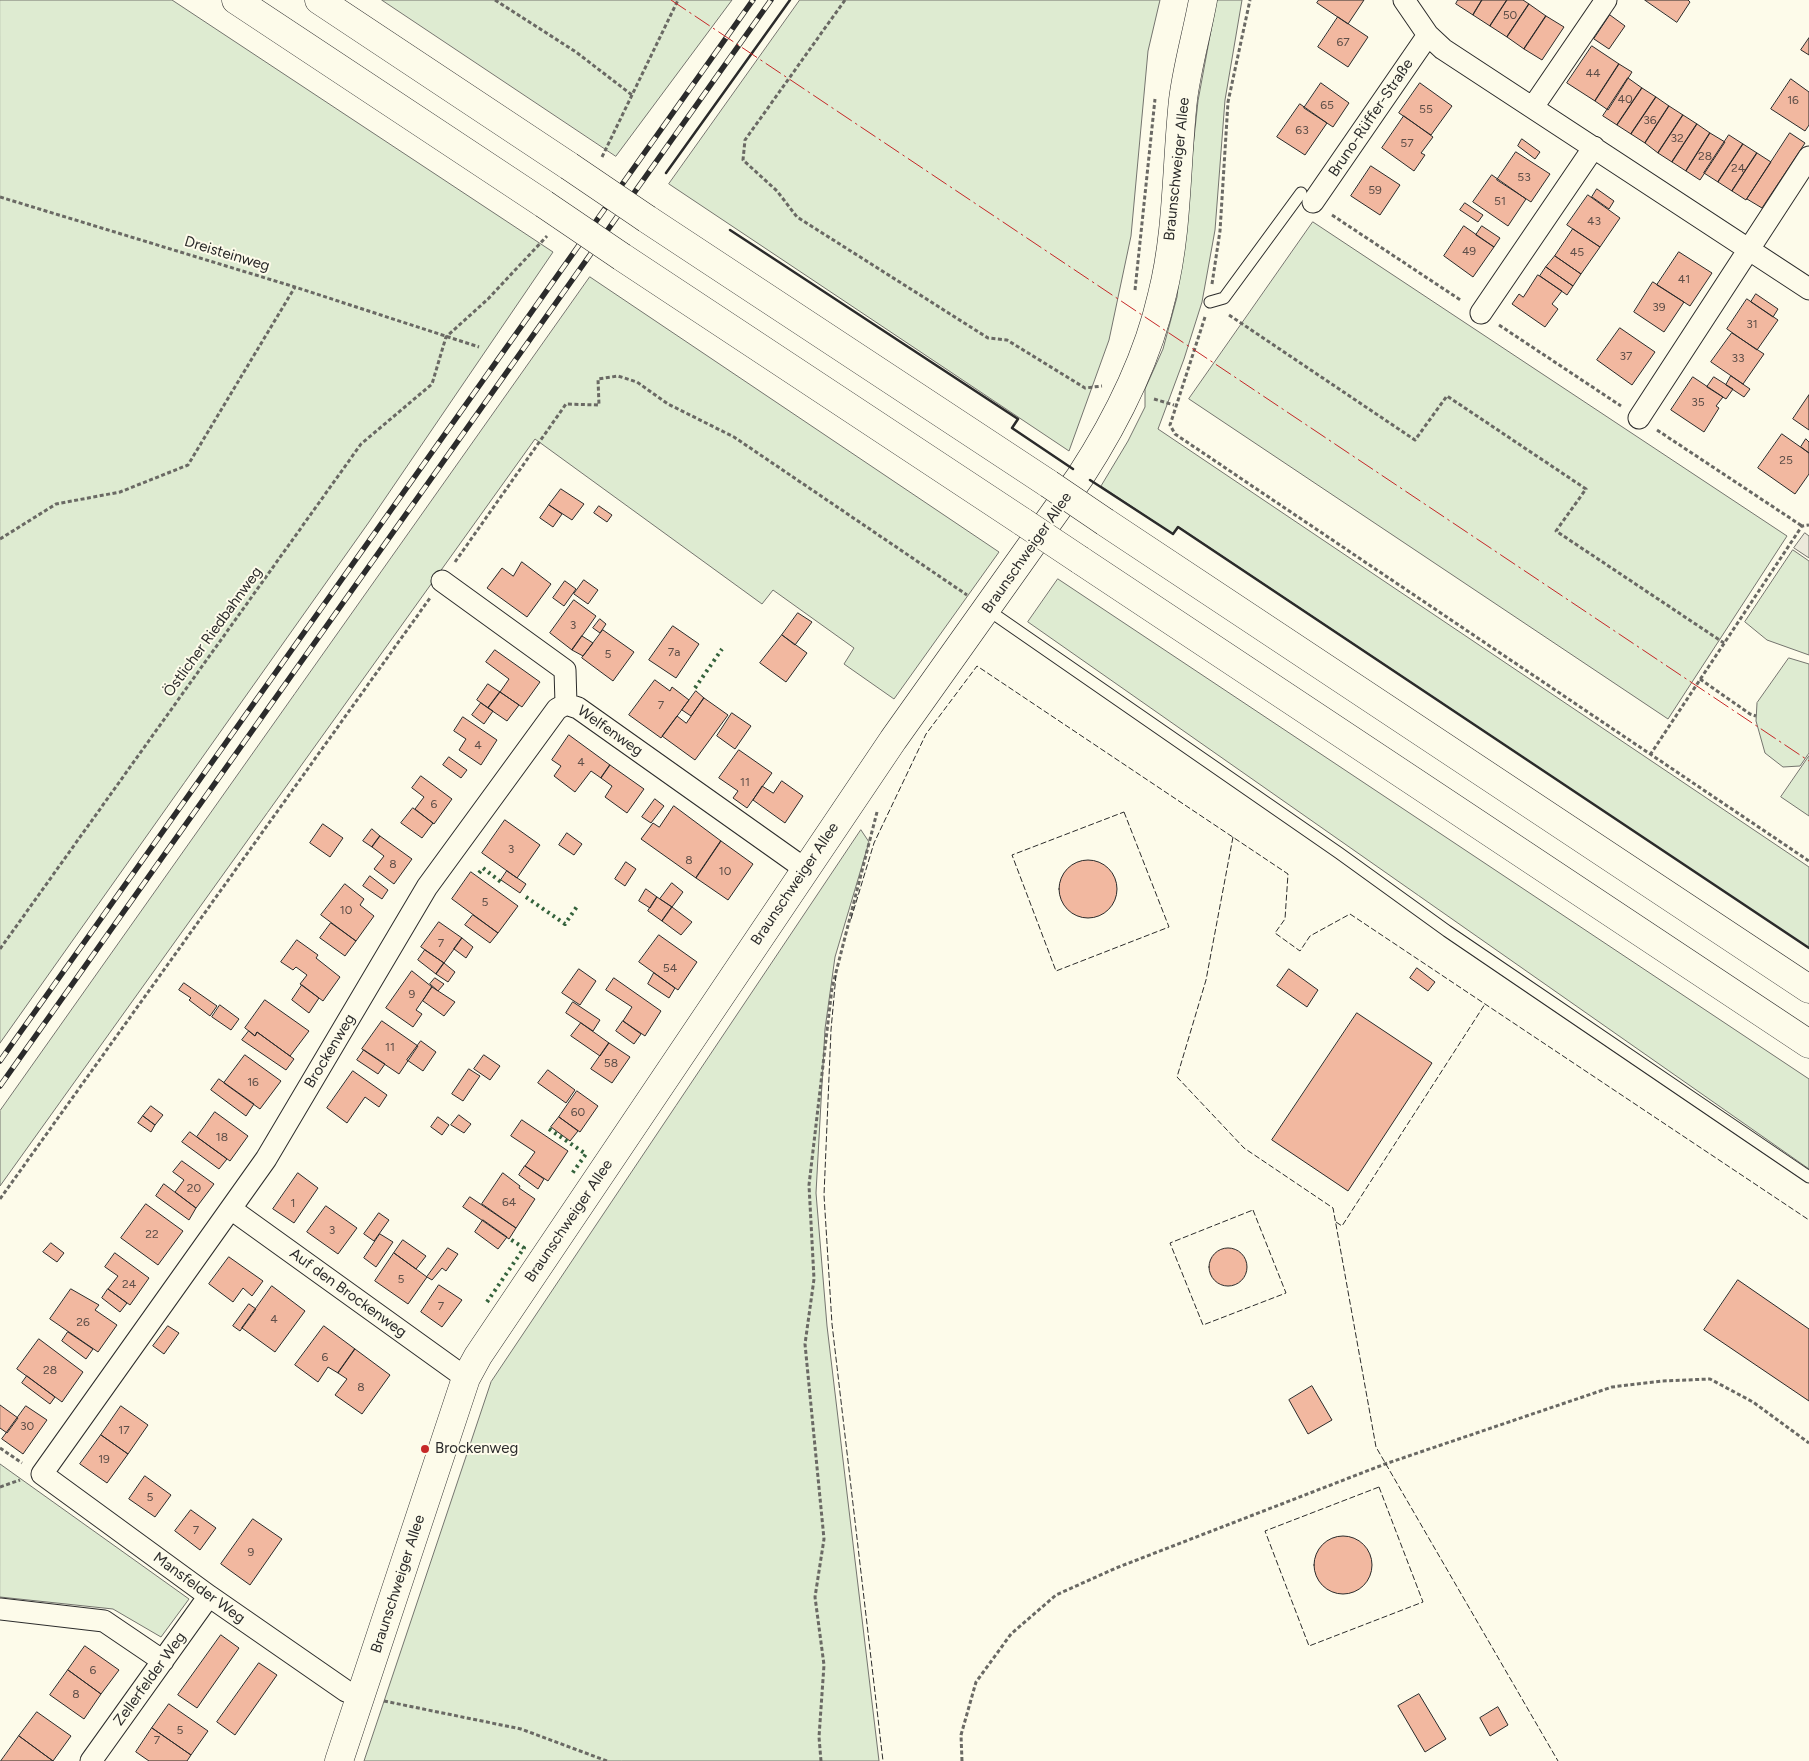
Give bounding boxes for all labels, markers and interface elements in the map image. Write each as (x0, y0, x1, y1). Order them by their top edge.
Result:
house number: 50 (1503, 8, 1517, 22)
house number: 67 (1336, 35, 1350, 49)
street label: Bruno-Rüffer-Straße (1325, 56, 1417, 180)
house number: 44 (1586, 66, 1600, 80)
house number: 40 (1617, 92, 1633, 106)
house number: 16 (1787, 93, 1799, 107)
street label: Braunschweiger Allee (1161, 96, 1193, 242)
house number: 65 (1320, 98, 1334, 112)
house number: 55 (1419, 102, 1433, 116)
house number: 36 (1643, 113, 1657, 127)
house number: 63 (1295, 123, 1309, 137)
house number: 32 (1670, 131, 1684, 145)
house number: 57 (1400, 136, 1414, 150)
house number: 28 (1698, 149, 1712, 163)
house number: 24 (1731, 161, 1745, 175)
house number: 53 (1517, 170, 1531, 184)
house number: 59 (1368, 183, 1382, 197)
house number: 51 (1494, 194, 1506, 208)
house number: 43 (1587, 214, 1601, 228)
street label: Dreisteinweg (182, 233, 272, 275)
house number: 49 (1462, 244, 1476, 258)
house number: 45 (1570, 245, 1584, 259)
house number: 41 (1678, 272, 1690, 286)
house number: 39 (1652, 300, 1666, 314)
house number: 31 (1746, 317, 1758, 331)
house number: 37 (1620, 349, 1632, 363)
house number: 33 (1731, 351, 1745, 365)
house number: 35 (1691, 395, 1705, 409)
house number: 25 (1779, 453, 1793, 467)
street label: Braunschweiger Allee (978, 489, 1076, 617)
street label: Östlicher Riedbahnweg (160, 564, 266, 700)
house number: 3 (570, 618, 576, 632)
house number: 7a (668, 645, 680, 659)
house number: 5 (605, 647, 611, 661)
house number: 7 (658, 698, 664, 712)
street label: Welfenweg (574, 702, 646, 760)
house number: 4 (474, 738, 482, 752)
house number: 4 (577, 755, 585, 769)
house number: 11 (740, 775, 750, 789)
house number: 6 (431, 797, 437, 811)
street label: Braunschweiger Allee (747, 819, 843, 949)
house number: 3 (508, 842, 514, 856)
house number: 8 (685, 853, 693, 867)
house number: 8 (389, 857, 397, 871)
house number: 10 (719, 864, 731, 878)
house number: 5 (482, 895, 488, 909)
house number: 10 (340, 903, 352, 917)
house number: 7 (438, 936, 444, 950)
house number: 54 (663, 961, 677, 975)
house number: 9 (409, 987, 415, 1001)
street label: Brockenweg (301, 1011, 359, 1091)
house number: 11 (385, 1040, 395, 1054)
house number: 58 (604, 1056, 618, 1070)
house number: 16 (247, 1075, 259, 1089)
house number: 60 (571, 1105, 585, 1119)
house number: 18 (216, 1130, 228, 1144)
street label: Braunschweiger Allee (521, 1156, 617, 1286)
house number: 20 (187, 1181, 201, 1195)
house number: 64 (502, 1195, 516, 1209)
house number: 1 (291, 1196, 295, 1210)
house number: 3 (329, 1223, 335, 1237)
house number: 22 (145, 1227, 159, 1241)
street label: Auf den Brockenweg (286, 1245, 410, 1341)
house number: 5 (398, 1272, 404, 1286)
house number: 24 (122, 1277, 136, 1291)
house number: 7 (438, 1299, 444, 1313)
house number: 4 (270, 1312, 278, 1326)
house number: 26 (76, 1315, 90, 1329)
house number: 6 (322, 1350, 328, 1364)
house number: 28 (43, 1363, 57, 1377)
house number: 8 (357, 1380, 365, 1394)
house number: 30 (20, 1419, 34, 1433)
house number: 17 (118, 1423, 130, 1437)
place label: Brockenweg (435, 1440, 518, 1458)
marker: Brockenweg (419, 1443, 431, 1455)
house number: 19 (98, 1452, 110, 1466)
house number: 5 (147, 1490, 153, 1504)
street label: Braunschweiger Allee (367, 1513, 429, 1655)
house number: 7 (193, 1523, 199, 1537)
house number: 9 (248, 1545, 254, 1559)
street label: Mansfelder Weg (150, 1549, 248, 1627)
street label: Zellerfelder Weg (110, 1629, 190, 1729)
house number: 6 (90, 1663, 96, 1677)
house number: 8 (72, 1687, 80, 1701)
house number: 5 (177, 1723, 183, 1737)
house number: 7 (154, 1733, 160, 1747)

